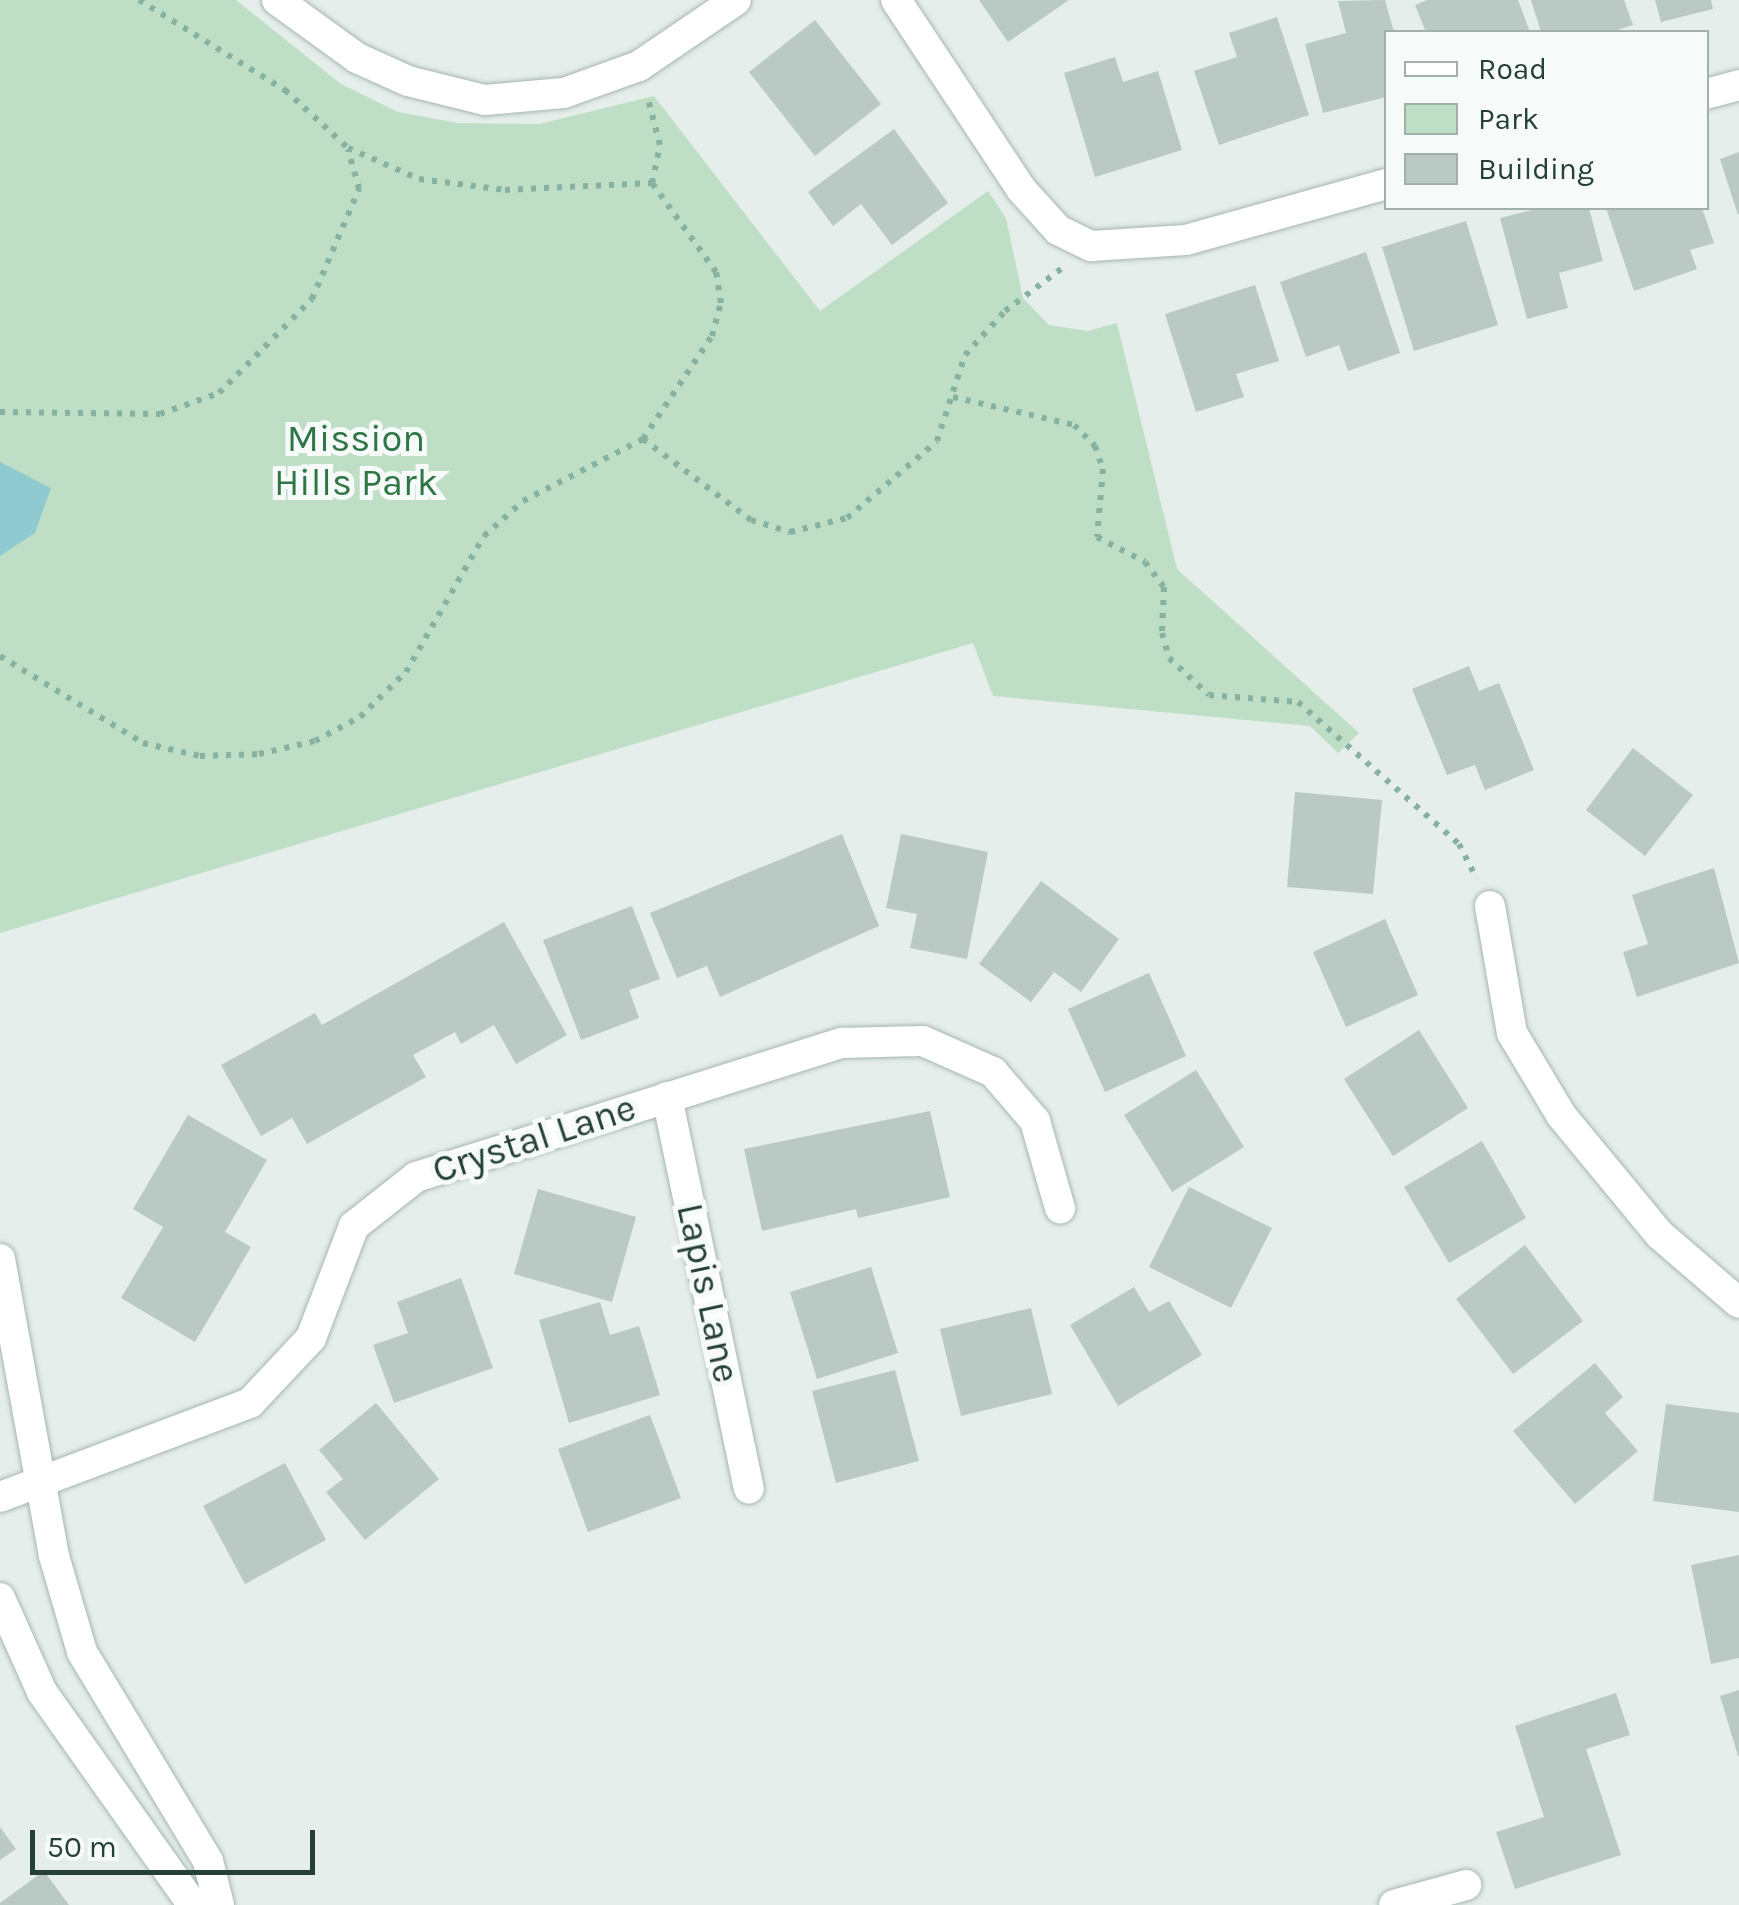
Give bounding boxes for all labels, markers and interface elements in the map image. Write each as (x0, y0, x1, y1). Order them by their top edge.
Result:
legend (1384, 30, 1709, 210)
text: Road (1478, 51, 1547, 87)
text: Park (1478, 101, 1539, 137)
text: Building (1478, 151, 1594, 187)
park label: Mission Hills Park (274, 416, 438, 506)
street label: Crystal Lane (427, 1085, 641, 1193)
street label: Lapis Lane (667, 1199, 749, 1387)
scale bar (35, 1810, 320, 1872)
text: 50 m (47, 1829, 117, 1865)

